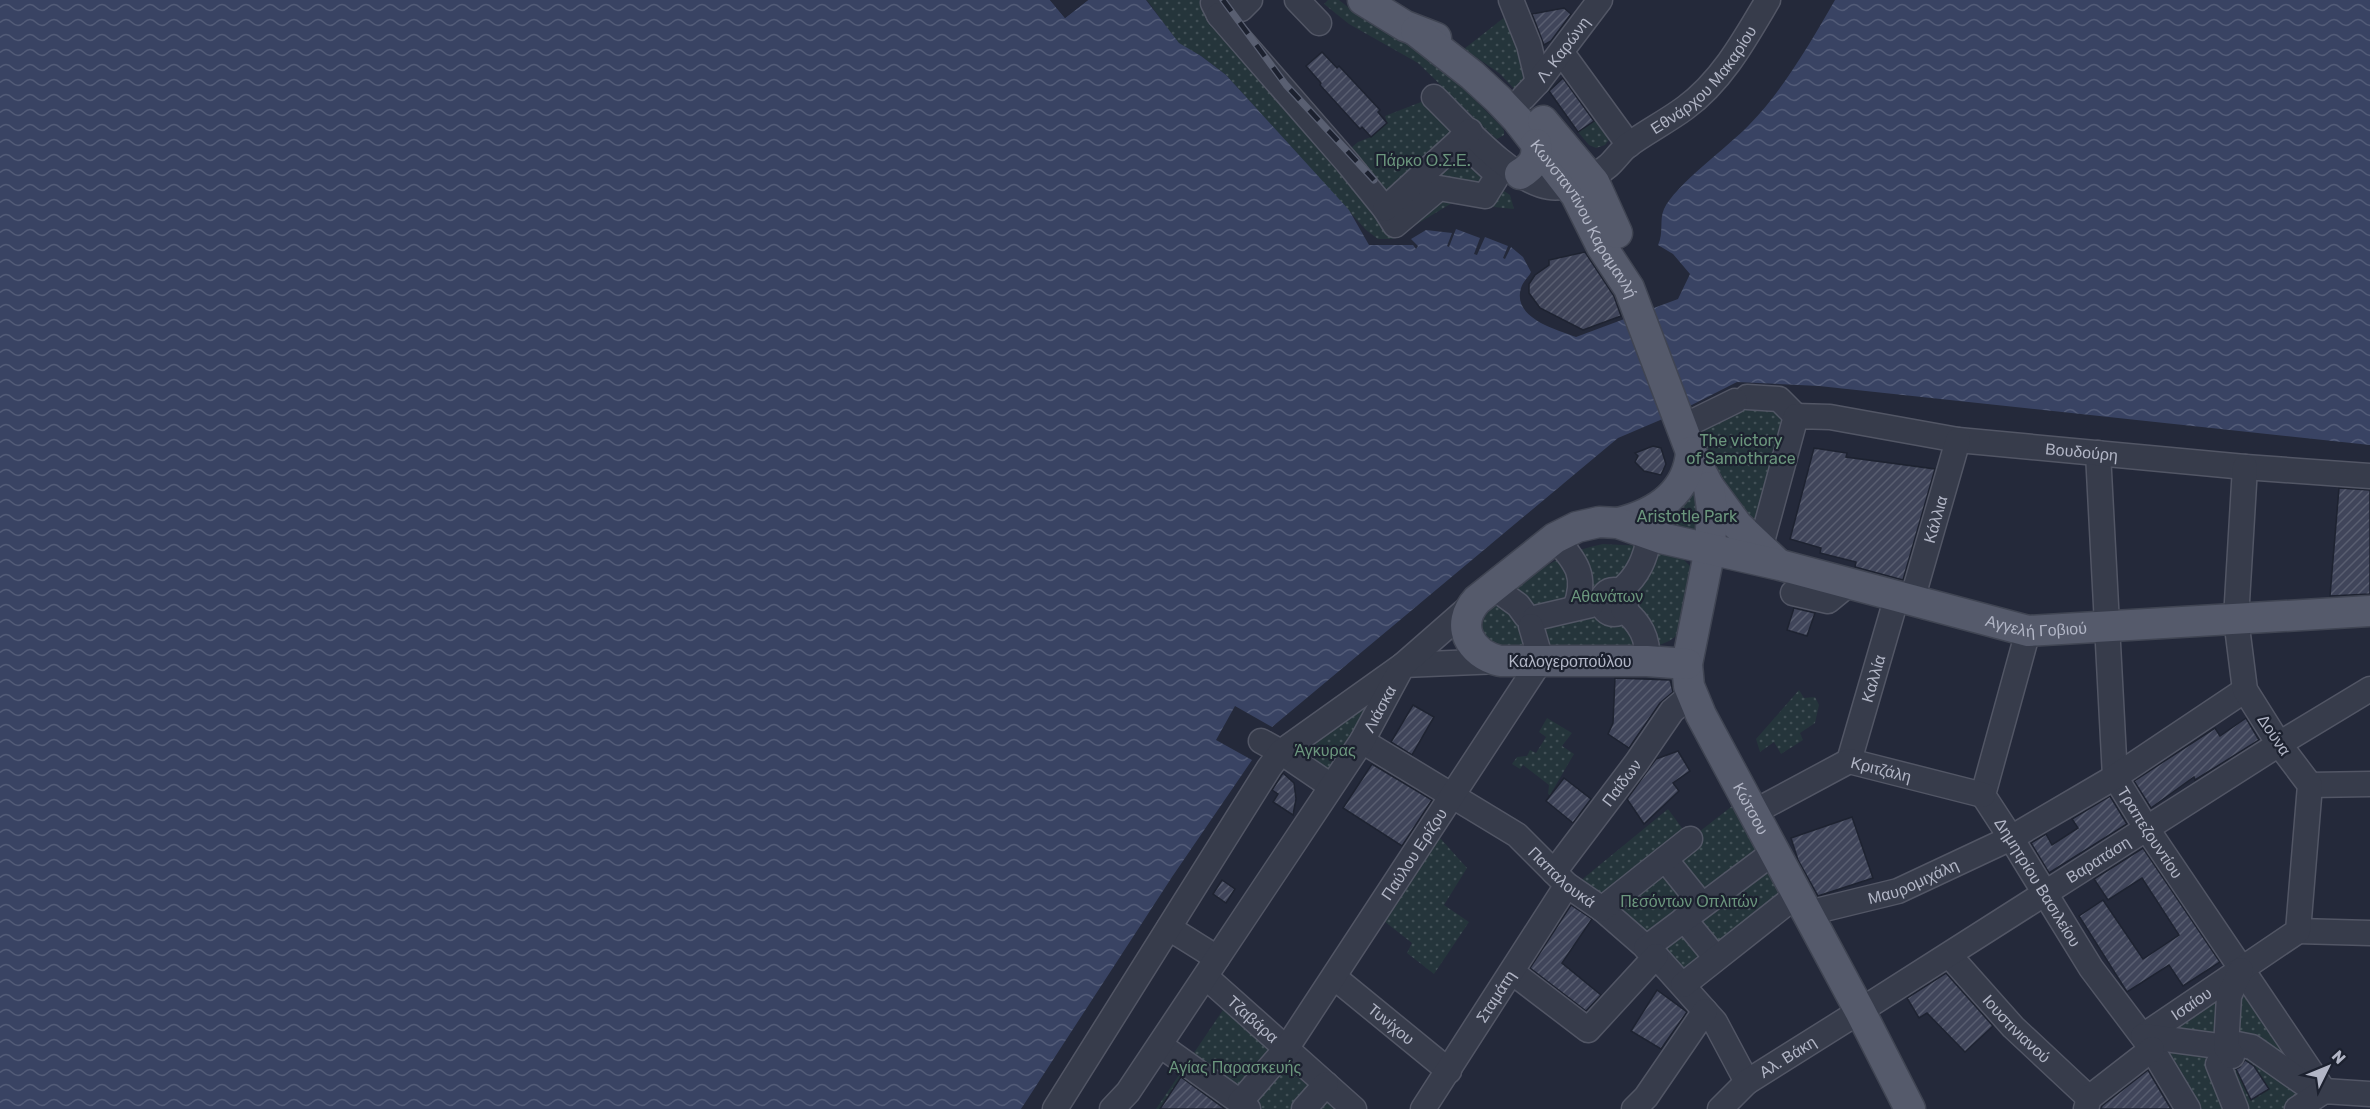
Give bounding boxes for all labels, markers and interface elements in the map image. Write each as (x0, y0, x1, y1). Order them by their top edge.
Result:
street label: Λ. Καρώνη (1532, 13, 1594, 86)
street label: Εθνάρχου Μακαρίου (1647, 22, 1760, 138)
street label: Κωνσταντίνου Καραμανλή (1527, 135, 1641, 301)
park label: Πάρκο Ο.Σ.Ε. (1375, 151, 1471, 170)
park label: The victory of Samothrace (1686, 431, 1796, 468)
street label: Βουδούρη (2044, 439, 2119, 465)
street label: Κάλλια (1919, 493, 1951, 545)
park label: Aristotle Park (1637, 507, 1738, 526)
park label: Αθανάτων (1571, 587, 1643, 606)
street label: Αγγελή Γοβιού (1984, 611, 2087, 641)
street label: Καλογεροπούλου (1508, 652, 1632, 671)
street label: Καλλία (1857, 652, 1889, 704)
street label: Λιάσκα (1359, 682, 1400, 735)
street label: Δούνα (2253, 711, 2295, 759)
park label: Άγκυρας (1294, 741, 1356, 760)
street label: Κριτζάλη (1849, 752, 1913, 786)
street label: Παίδων (1598, 755, 1645, 810)
street label: Κώτσου (1729, 779, 1773, 838)
street label: Τραπεζουντίου (2114, 783, 2187, 882)
street label: Παύλου Ερίζου (1377, 804, 1451, 903)
street label: Δημητρίου Βασιλείου (1991, 814, 2085, 950)
street label: Βαρατάση (2062, 832, 2134, 887)
street label: Παπαλουκά (1524, 842, 1599, 911)
street label: Μαυρομιχάλη (1866, 855, 1961, 908)
park label: Πεσόντων Οπλιτών (1620, 892, 1758, 911)
street label: Σταμάτη (1472, 967, 1519, 1026)
street label: Ισαίου (2167, 983, 2215, 1024)
street label: Ιουστινιανού (1979, 990, 2054, 1067)
street label: Τζαβάρα (1224, 991, 1282, 1047)
street label: Τυνίχου (1364, 999, 1418, 1048)
street label: Αλ. Βάκη (1756, 1032, 1819, 1081)
north arrow (2298, 1037, 2358, 1097)
text: N (2328, 1046, 2349, 1068)
park label: Αγίας Παρασκευής (1169, 1058, 1301, 1077)

